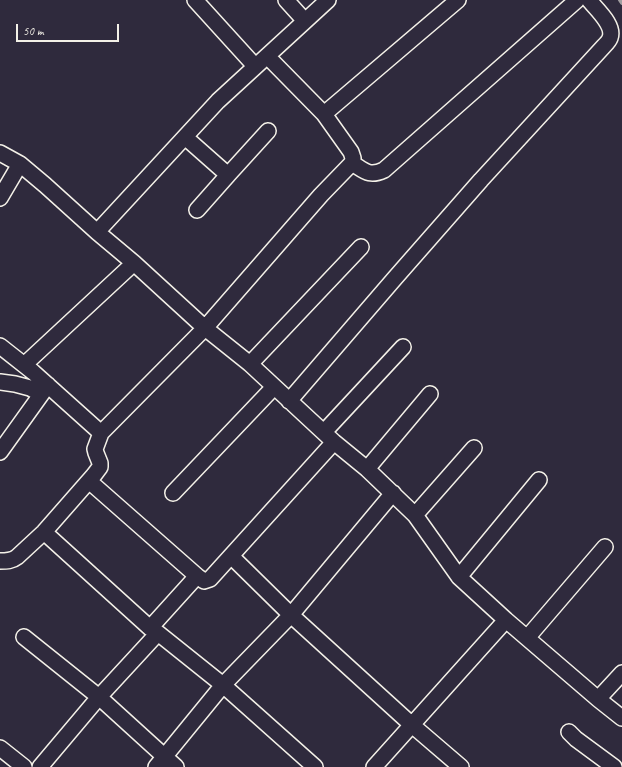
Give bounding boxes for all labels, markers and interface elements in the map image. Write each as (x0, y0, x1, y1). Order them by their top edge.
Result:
scale bar (18, 16, 121, 42)
text: 50 m (23, 23, 43, 39)

